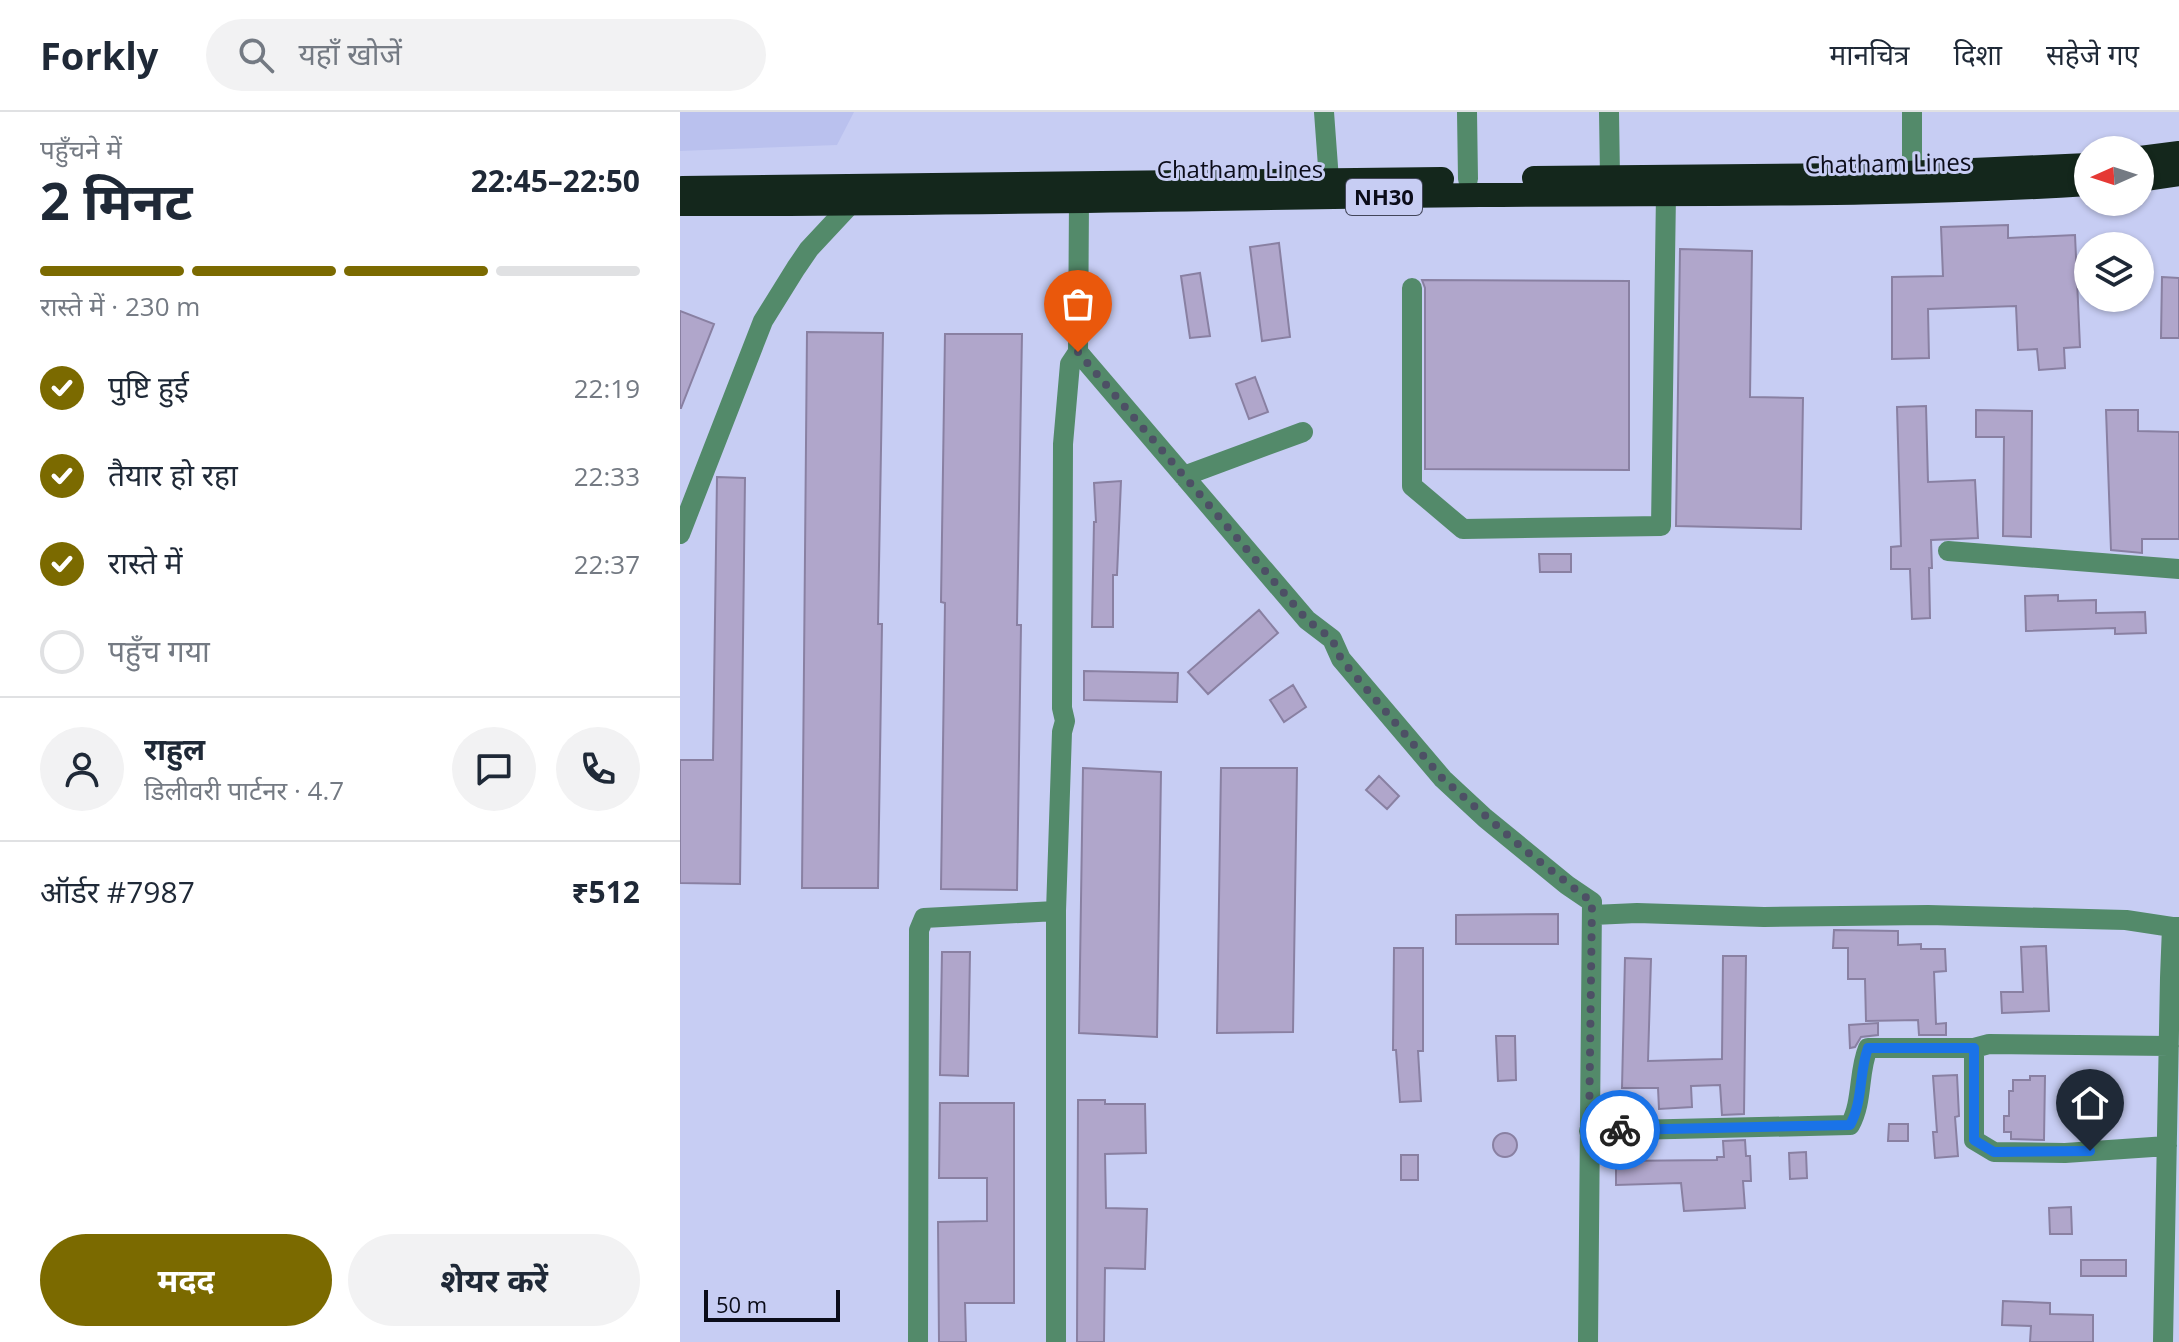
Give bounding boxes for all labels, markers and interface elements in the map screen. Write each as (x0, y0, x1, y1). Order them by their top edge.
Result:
search box (206, 19, 766, 91)
text: Forkly (40, 29, 158, 81)
icon: search (234, 33, 278, 77)
text: यहाँ खोजें (298, 33, 402, 74)
text: मानचित्र (1829, 35, 1909, 73)
text: दिशा (1953, 35, 2002, 73)
text: सहेजे गए (2046, 35, 2139, 73)
text: पहुँचने में (40, 131, 122, 167)
north arrow (2074, 136, 2154, 216)
map controls (2074, 136, 2154, 312)
street label: Chatham Lines (1804, 145, 1971, 180)
street label: Chatham Lines (1157, 152, 1323, 185)
text: 22:45–22:50 (471, 160, 640, 201)
text: 2 मिनट (40, 164, 192, 235)
road number: NH30 (1346, 179, 1422, 215)
button: layers (2074, 232, 2154, 312)
pin (1044, 270, 1112, 352)
icon: bag (1056, 282, 1100, 326)
text: रास्ते में · 230 m (40, 288, 200, 324)
icon: check (40, 366, 84, 410)
text: पुष्टि हुई (108, 366, 189, 407)
text: 22:19 (574, 370, 640, 406)
icon: check (40, 454, 84, 498)
text: तैयार हो रहा (108, 454, 238, 495)
text: 22:33 (574, 458, 640, 494)
icon: check (40, 542, 84, 586)
text: रास्ते में (108, 542, 183, 583)
text: 22:37 (574, 546, 640, 582)
text: पहुँच गया (108, 630, 210, 671)
button: person (40, 727, 124, 811)
button: chat (452, 727, 536, 811)
button: phone (556, 727, 640, 811)
text: राहुल (144, 728, 205, 769)
text: डिलीवरी पार्टनर · 4.7 (144, 772, 344, 808)
text: ऑर्डर #7987 (40, 871, 195, 912)
text: ₹512 (571, 871, 640, 912)
pin (2056, 1069, 2124, 1151)
icon: home (2068, 1081, 2112, 1125)
courier (1580, 1090, 1660, 1170)
icon: bike (1598, 1108, 1642, 1152)
button: मदद (40, 1234, 332, 1326)
button: शेयर करें (348, 1234, 640, 1326)
scale bar (704, 1286, 840, 1322)
text: 50 m (716, 1289, 767, 1319)

